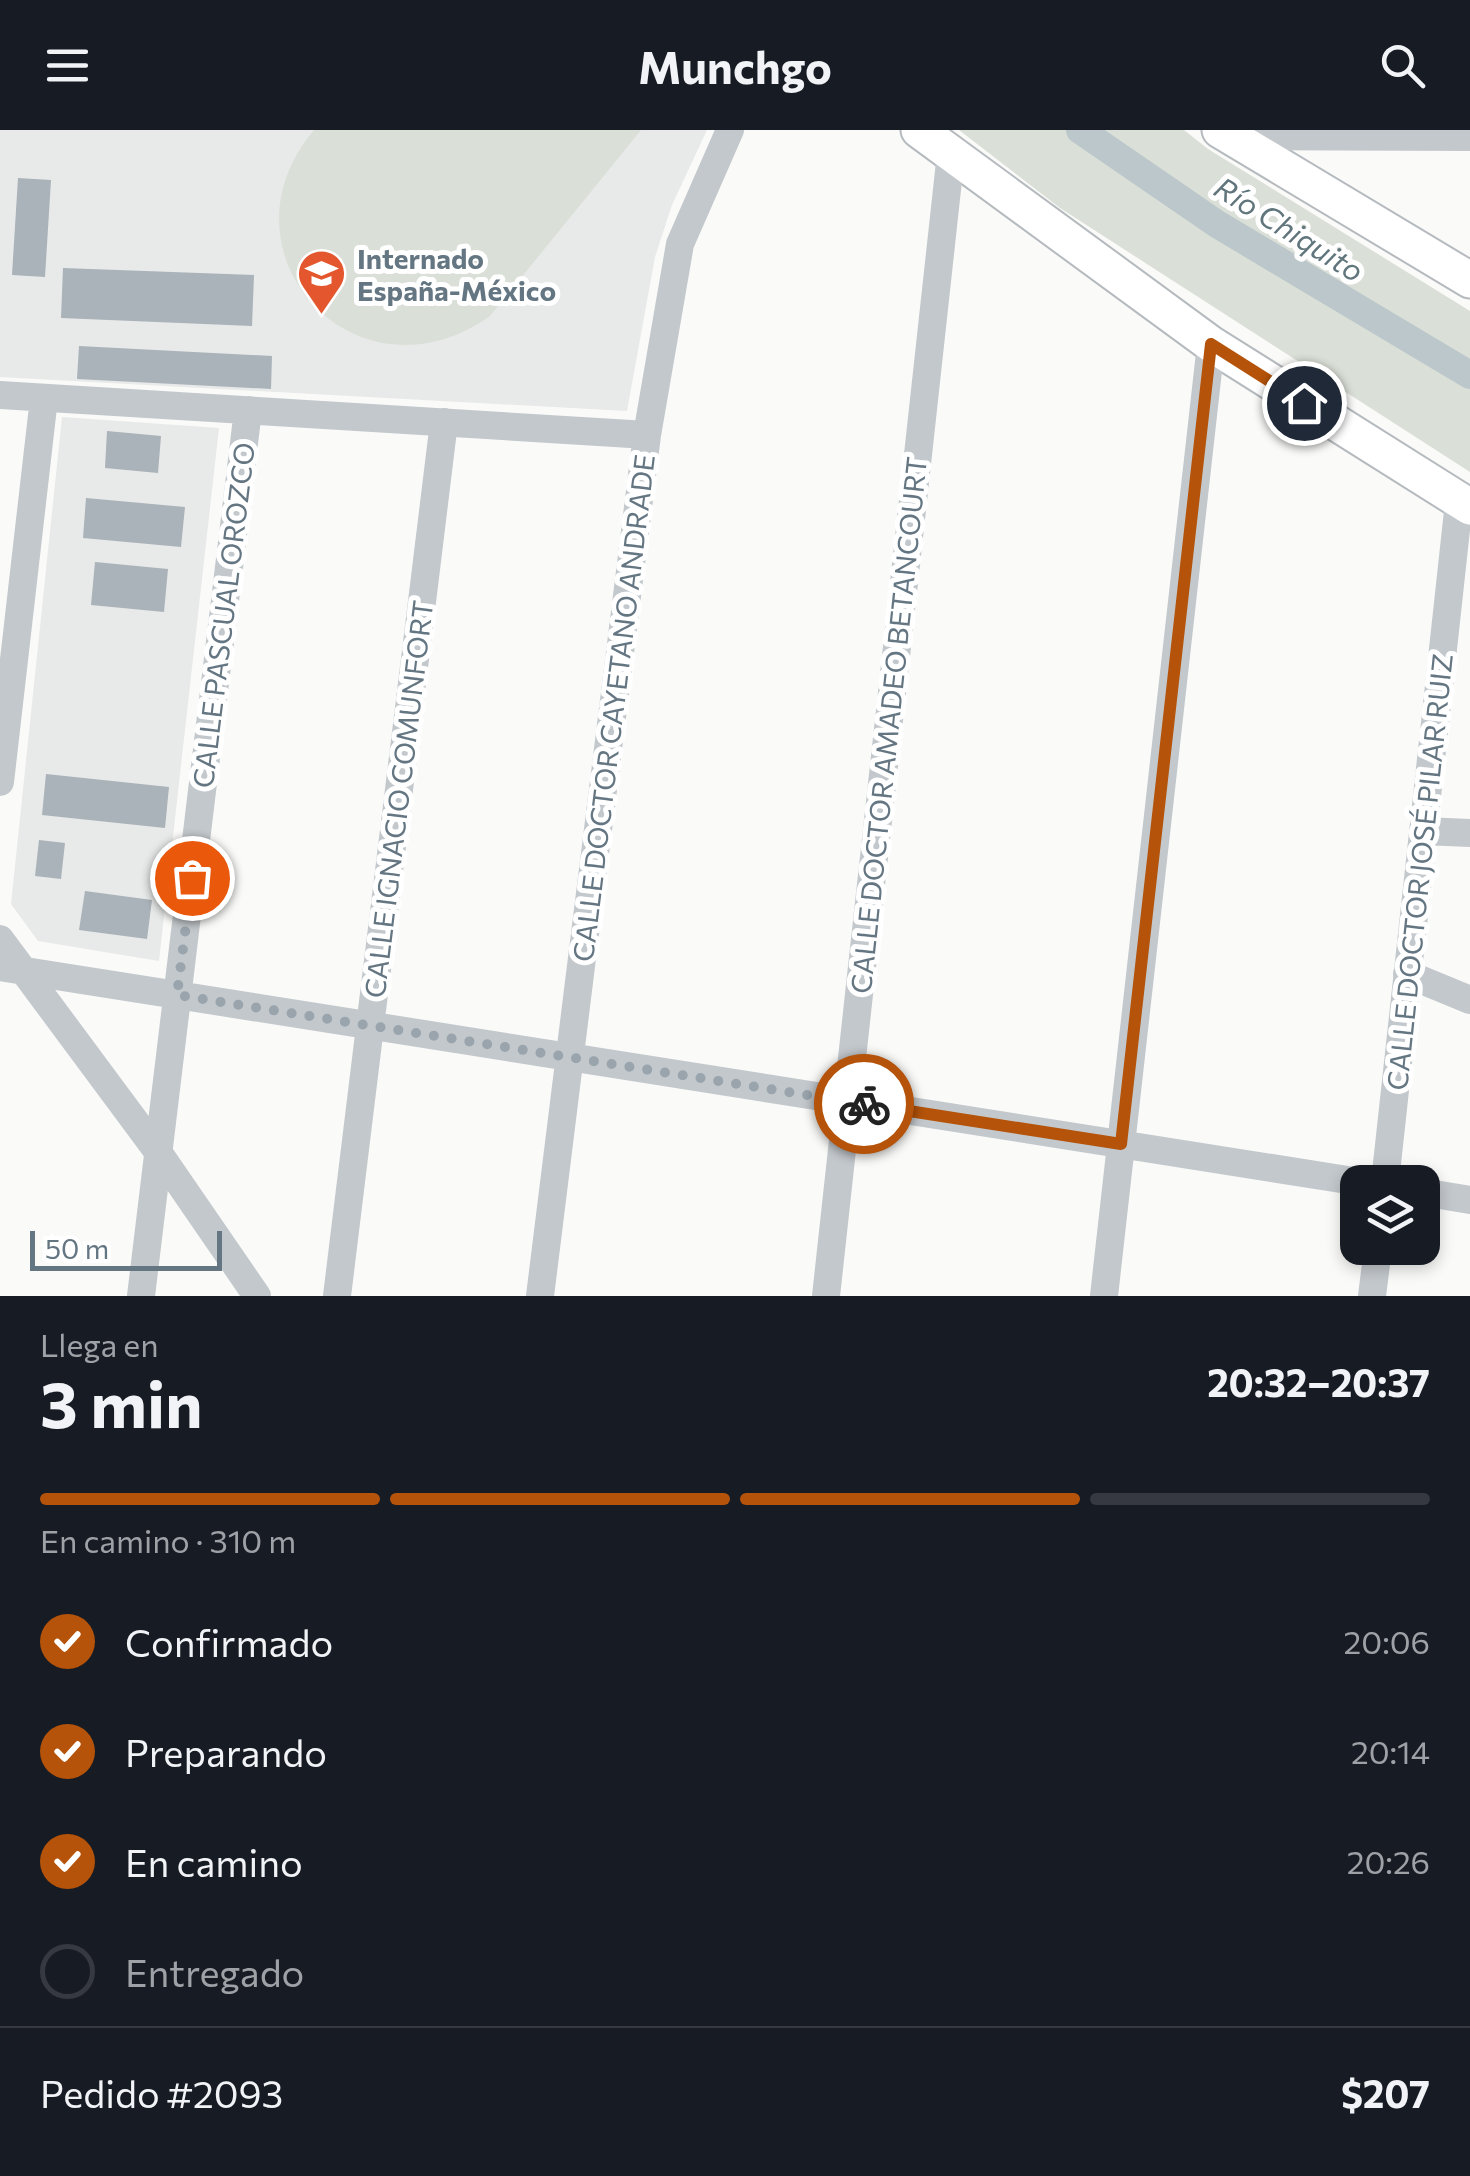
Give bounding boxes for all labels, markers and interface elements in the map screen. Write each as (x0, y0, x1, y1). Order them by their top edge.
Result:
icon: menu (40, 38, 95, 93)
text: Munchgo (638, 38, 832, 93)
icon: search (1375, 38, 1430, 93)
water label: Río Chiquito (1209, 168, 1371, 288)
place label: Internado España-México (357, 241, 556, 307)
school or university icon: Internado España-México (296, 248, 348, 316)
pin (1262, 361, 1347, 446)
icon: home (1277, 376, 1332, 431)
street label: CALLE PASCUAL OROZCO (185, 440, 261, 790)
street label: CALLE DOCTOR CAYETANO ANDRADE (565, 452, 661, 964)
street label: CALLE DOCTOR AMADEO BETANCOURT (843, 455, 933, 995)
street label: CALLE IGNACIO COMUNFORT (357, 598, 439, 1000)
street label: CALLE DOCTOR JOSÉ PILAR RUIZ (1379, 652, 1459, 1092)
pin (150, 836, 235, 921)
icon: bag (165, 851, 220, 906)
courier (814, 1054, 914, 1154)
icon: bike (837, 1077, 892, 1132)
map controls (1340, 1165, 1440, 1265)
button: layers (1340, 1165, 1440, 1265)
scale bar (30, 1226, 222, 1270)
text: 50 m (45, 1231, 109, 1265)
text: Llega en (40, 1324, 159, 1364)
text: 20:32–20:37 (1207, 1358, 1430, 1405)
text: 3 min (40, 1362, 203, 1441)
text: En camino · 310 m (40, 1520, 296, 1560)
icon: check (40, 1614, 95, 1669)
text: Confirmado (125, 1618, 333, 1665)
text: 20:06 (1344, 1621, 1430, 1661)
icon: check (40, 1724, 95, 1779)
text: Preparando (125, 1728, 327, 1775)
text: 20:14 (1351, 1731, 1430, 1771)
icon: check (40, 1834, 95, 1889)
text: En camino (125, 1838, 303, 1885)
text: 20:26 (1347, 1841, 1430, 1881)
text: Entregado (125, 1948, 304, 1995)
text: Pedido #2093 (40, 2069, 283, 2116)
text: $207 (1341, 2069, 1430, 2116)

